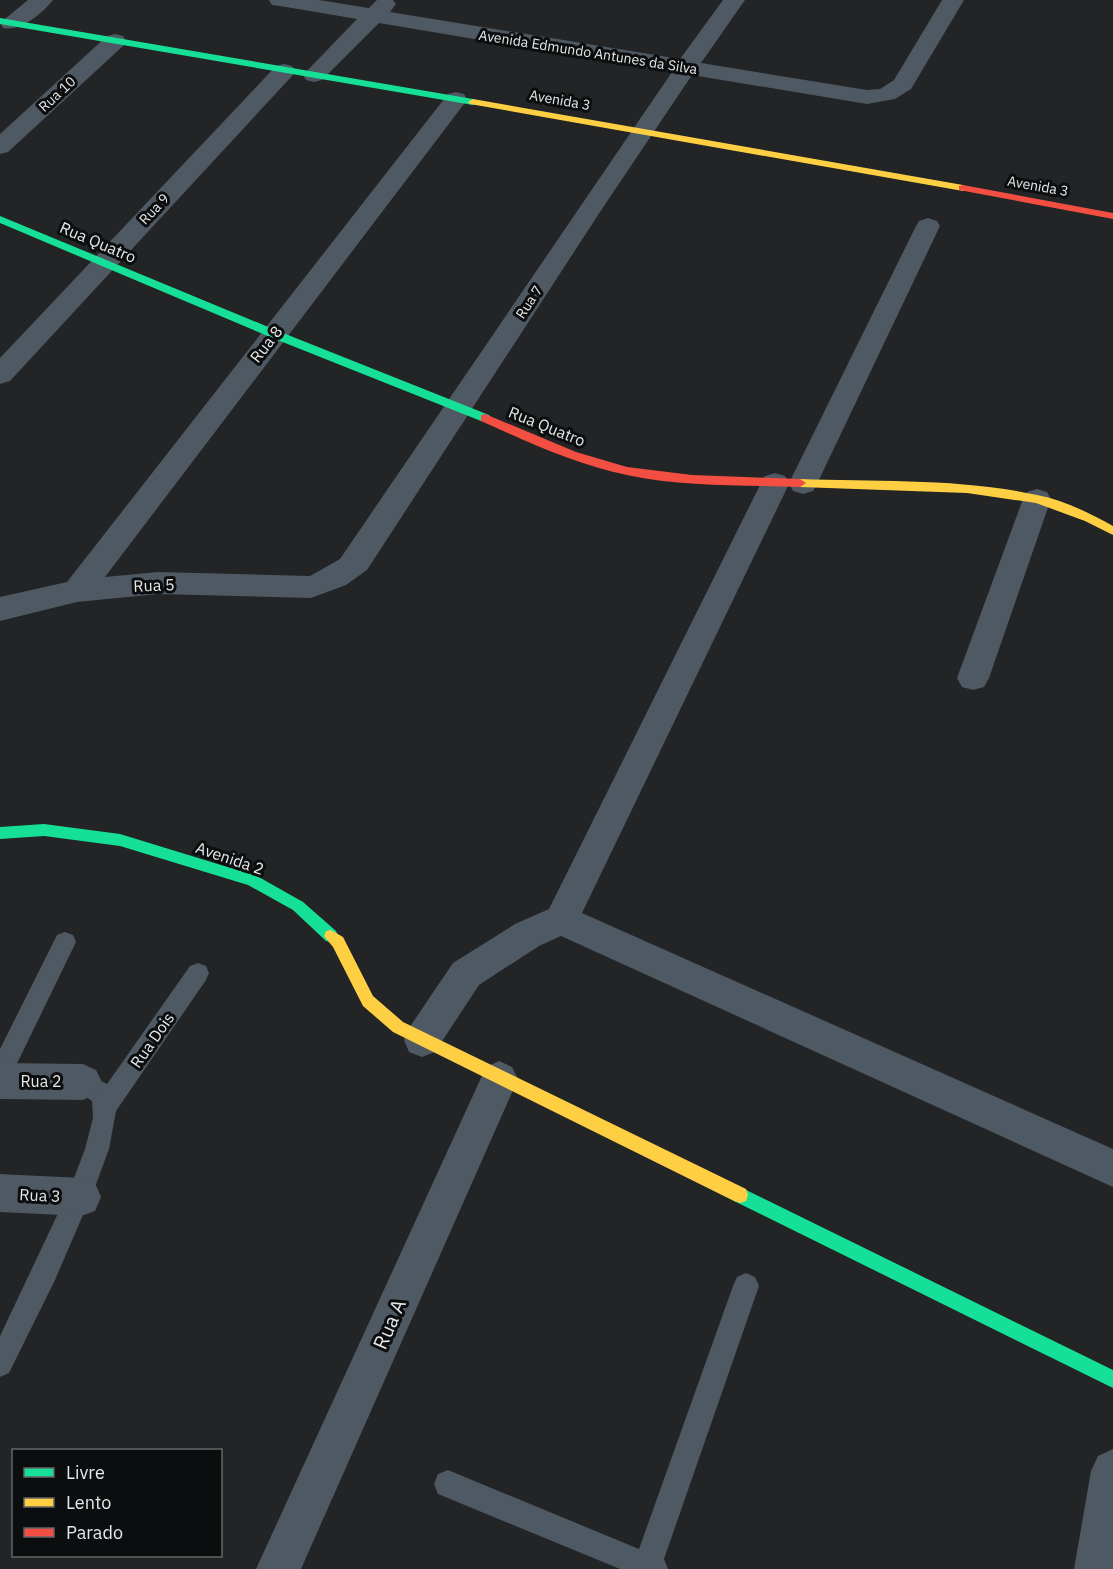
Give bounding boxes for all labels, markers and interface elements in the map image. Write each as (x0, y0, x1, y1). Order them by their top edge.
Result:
street label: Avenida Edmundo Antunes da Silva (477, 26, 699, 78)
street label: Rua 10 (35, 72, 79, 116)
street label: Avenida 3 (528, 86, 592, 114)
street label: Avenida 3 (1006, 172, 1070, 200)
street label: Rua 9 (135, 190, 173, 228)
street label: Rua Quatro (57, 217, 139, 267)
street label: Rua 7 (512, 282, 546, 322)
street label: Rua 8 (245, 322, 287, 366)
street label: Rua Quatro (506, 402, 588, 450)
street label: Rua 5 (133, 574, 175, 596)
street label: Avenida 2 (193, 837, 267, 879)
street label: Rua Dois (126, 1008, 178, 1072)
street label: Rua 2 (20, 1071, 62, 1091)
street label: Rua 3 (19, 1184, 61, 1206)
street label: Rua A (366, 1294, 412, 1353)
legend (12, 1449, 222, 1557)
text: Livre (66, 1461, 105, 1484)
text: Lento (66, 1491, 111, 1514)
text: Parado (66, 1521, 123, 1544)

